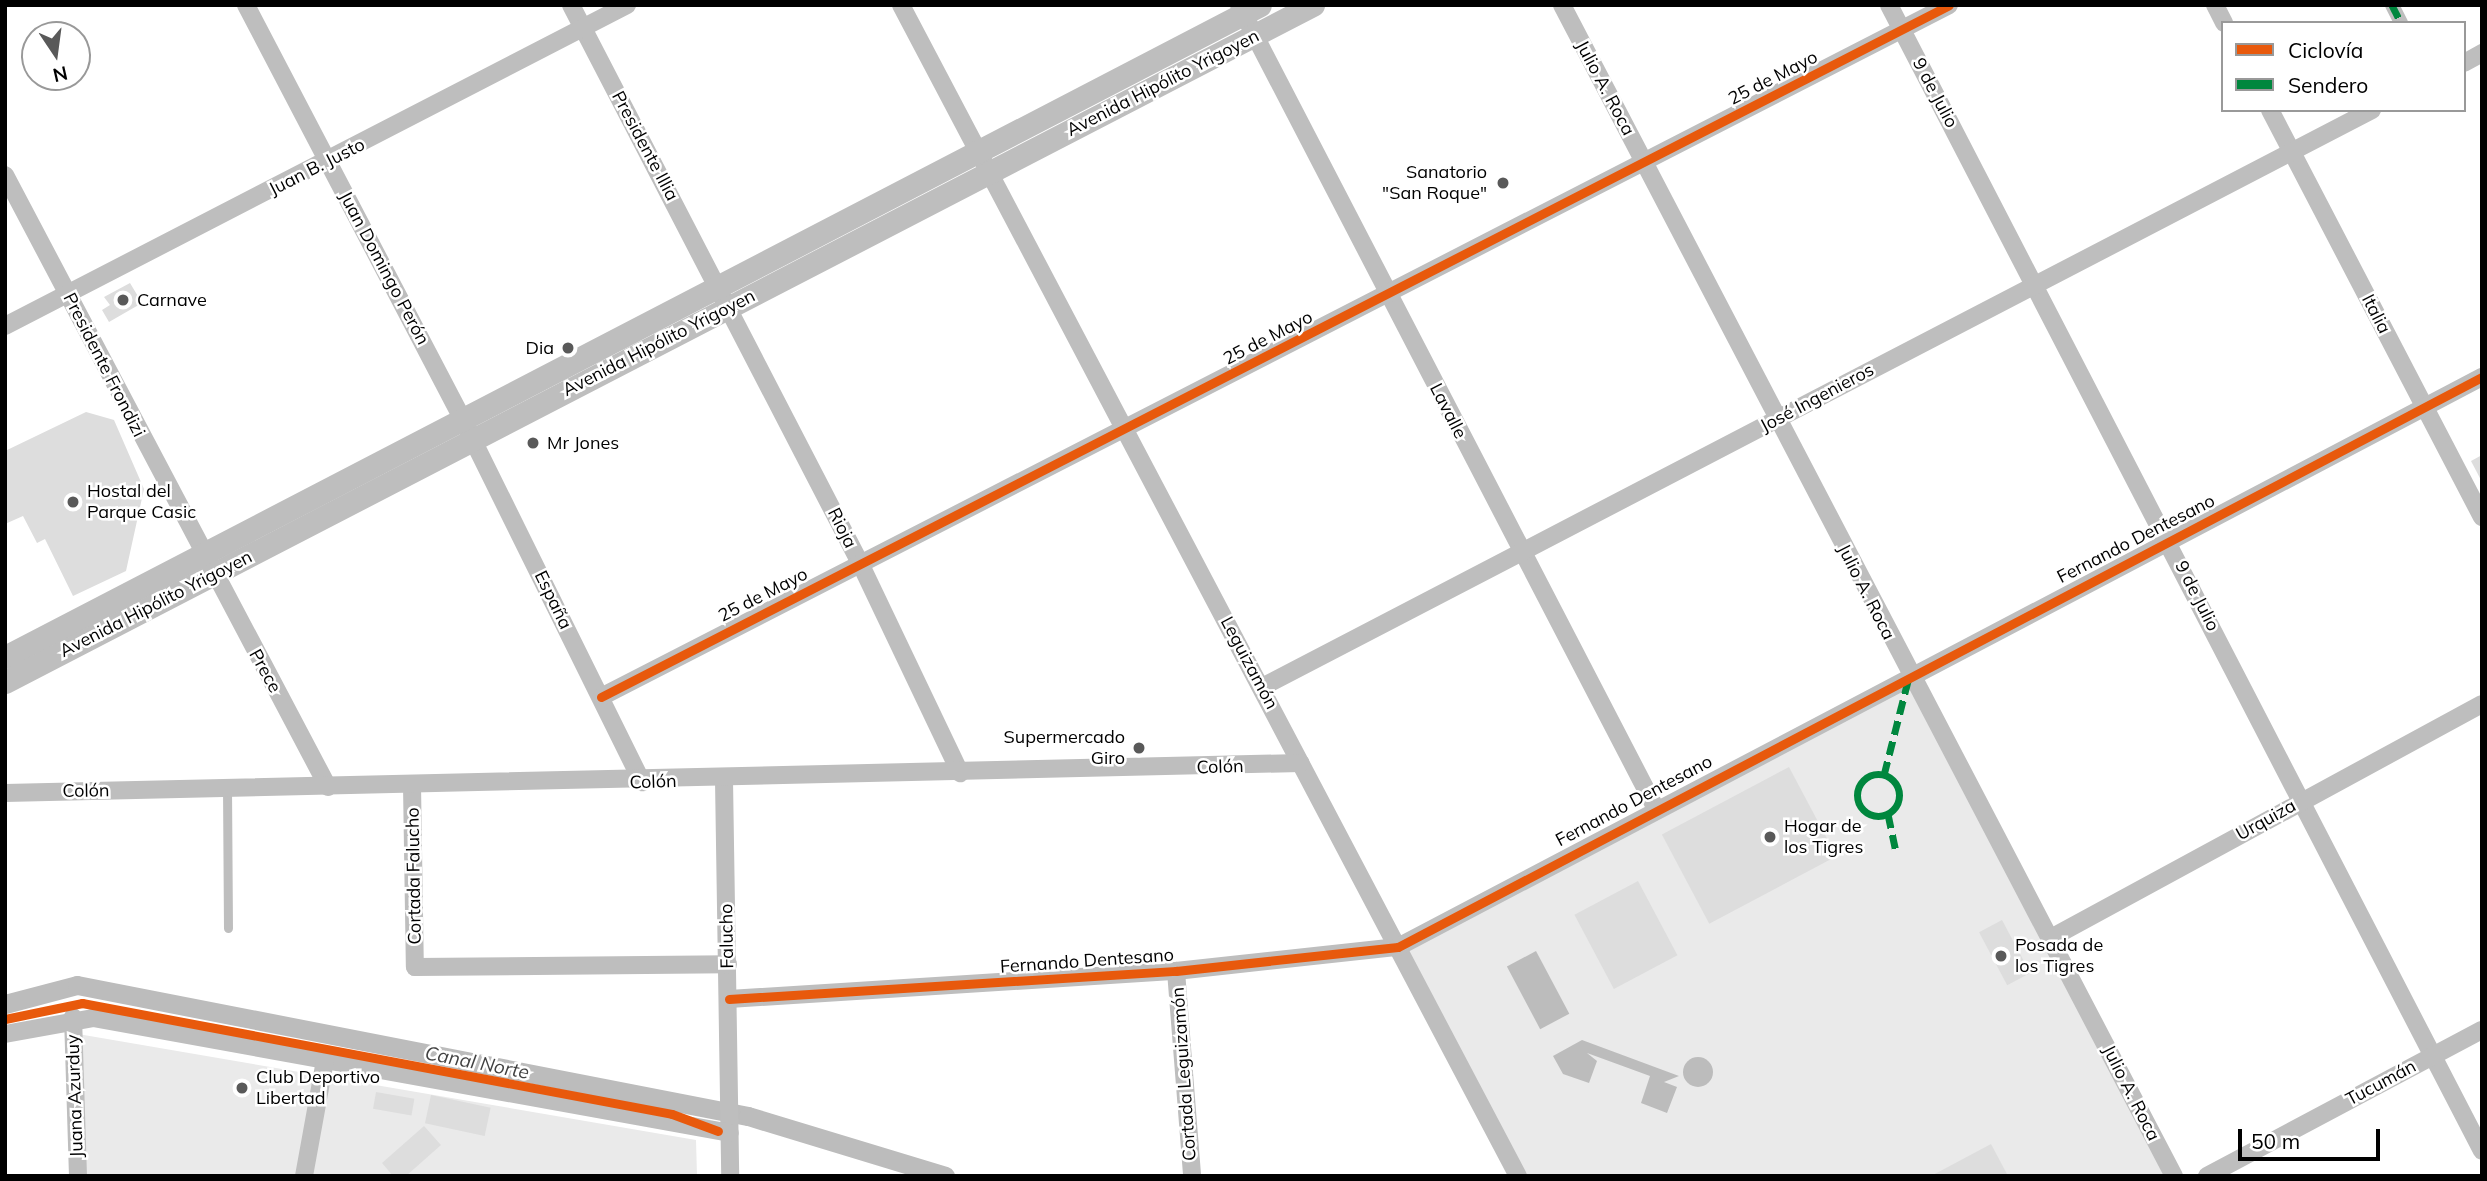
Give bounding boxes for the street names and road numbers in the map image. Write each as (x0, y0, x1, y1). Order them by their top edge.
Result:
street label: Avenida Hipólito Yrigoyen (1063, 25, 1263, 141)
street label: Julio A. Roca (1571, 37, 1639, 139)
street label: 25 de Mayo (1725, 46, 1821, 110)
street label: 9 de Julio (1908, 54, 1962, 132)
street label: Presidente Illia (607, 87, 683, 205)
street label: Juan B. Justo (265, 134, 369, 200)
street label: Juan Domingo Perón (334, 187, 434, 349)
street label: Avenida Hipólito Yrigoyen (559, 285, 759, 401)
street label: Presidente Frondizi (58, 289, 150, 441)
street label: Italia (2357, 291, 2395, 337)
street label: 25 de Mayo (1220, 306, 1316, 370)
street label: José Ingenieros (1756, 359, 1878, 437)
street label: Lavalle (1425, 380, 1471, 442)
street label: Fernando Dentesano (2054, 490, 2218, 588)
street label: Rioja (823, 504, 861, 552)
street label: Julio A. Roca (1833, 541, 1899, 643)
street label: Avenida Hipólito Yrigoyen (56, 546, 256, 662)
street label: 9 de Julio (2170, 557, 2224, 635)
street label: 25 de Mayo (715, 563, 811, 627)
street label: España (530, 567, 576, 633)
street label: Leguizamón (1216, 613, 1282, 713)
street label: Prece (244, 646, 286, 696)
street label: Fernando Dentesano (1552, 751, 1716, 851)
street label: Colón (1196, 755, 1244, 779)
street label: Colón (629, 770, 677, 794)
street label: Colón (62, 780, 110, 802)
street label: Urquiza (2232, 795, 2300, 845)
street label: Cortada Falucho (402, 807, 426, 945)
street label: Falucho (716, 903, 738, 969)
street label: Fernando Dentesano (999, 944, 1175, 978)
street label: Cortada Leguizamón (1167, 986, 1201, 1162)
street label: Juana Azurduy (62, 1034, 88, 1158)
street label: Julio A. Roca (2098, 1042, 2164, 1144)
street label: Tucumán (2342, 1056, 2420, 1110)

